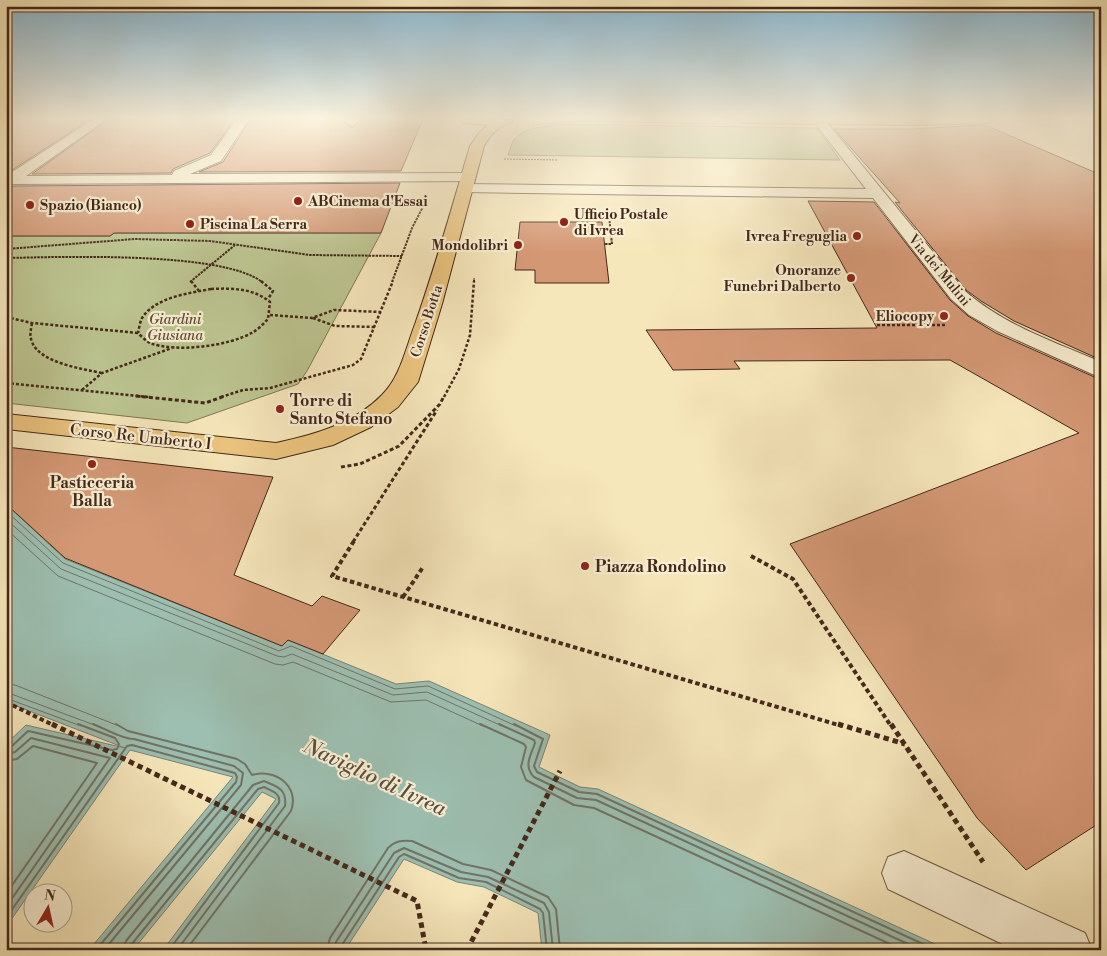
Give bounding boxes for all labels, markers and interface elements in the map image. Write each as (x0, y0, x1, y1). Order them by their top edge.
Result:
place label: ABCinema d'Essai (307, 193, 428, 211)
marker: ABCinema d'Essai (292, 195, 304, 207)
place label: Spazio (Bianco) (40, 197, 141, 215)
marker: Spazio (Bianco) (24, 199, 36, 211)
place label: Ufficio Postale di Ivrea (574, 206, 669, 240)
place label: Piscina La Serra (200, 216, 308, 234)
marker: Ufficio Postale di Ivrea (558, 216, 570, 228)
marker: Piscina La Serra (184, 218, 196, 230)
place label: Ivrea Freguglia (746, 228, 847, 246)
marker: Ivrea Freguglia (851, 230, 863, 242)
street label: Via dei Mulini (903, 230, 975, 311)
place label: Mondolibri (431, 237, 509, 255)
marker: Mondolibri (512, 239, 524, 251)
place label: Onoranze Funebri Dalberto (724, 262, 841, 296)
marker: Onoranze Funebri Dalberto (845, 272, 857, 284)
street label: Corso Botta (407, 282, 447, 360)
place label: Eliocopy (876, 308, 935, 326)
marker: Eliocopy (938, 310, 950, 322)
park label: Giardini Giusiana (147, 311, 203, 345)
place label: Torre di Santo Stefano (290, 391, 393, 429)
marker: Torre di Santo Stefano (274, 403, 286, 415)
street label: Corso Re Umberto I (69, 420, 213, 454)
marker: Pasticceria Balla (86, 458, 98, 470)
place label: Pasticceria Balla (50, 473, 135, 511)
place label: Piazza Rondolino (595, 557, 726, 577)
marker: Piazza Rondolino (579, 560, 591, 572)
water label: Naviglio di Ivrea (298, 733, 450, 822)
north arrow (22, 884, 72, 934)
text: N (43, 886, 57, 906)

